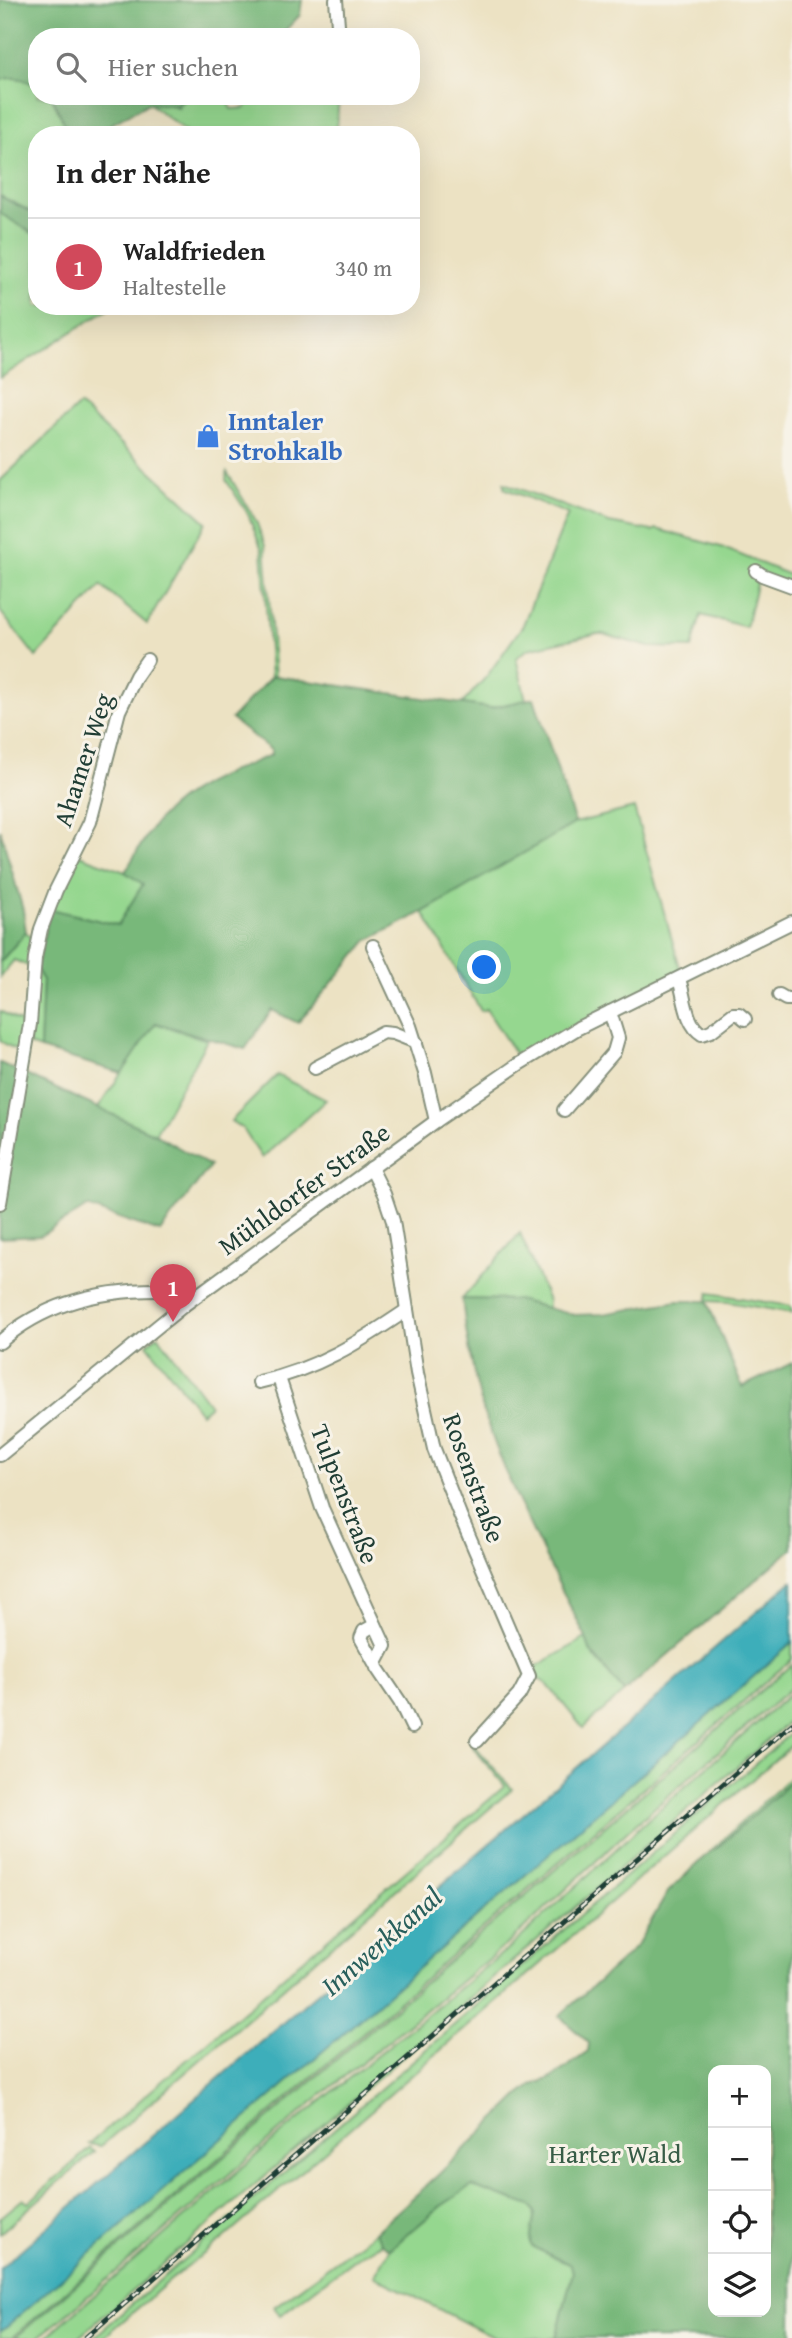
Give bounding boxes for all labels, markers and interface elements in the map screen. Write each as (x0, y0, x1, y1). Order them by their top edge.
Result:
search box (28, 28, 420, 105)
text: Hier suchen (108, 47, 238, 86)
icon: search (52, 48, 90, 86)
text: In der Nähe (56, 150, 211, 194)
text: Waldfrieden (123, 231, 265, 270)
text: 1 (73, 251, 85, 284)
text: 340 m (335, 251, 392, 284)
text: Haltestelle (123, 270, 226, 303)
place label: Inntaler Strohkalb (228, 401, 343, 470)
shop icon: Inntaler Strohkalb (194, 422, 222, 450)
street label: Ahamer Weg (43, 688, 123, 832)
your location (467, 950, 501, 984)
street label: Mühldorfer Straße (210, 1113, 398, 1264)
pin: 1 (150, 1264, 196, 1322)
street label: Rosenstraße (433, 1408, 516, 1548)
street label: Tulpenstraße (301, 1418, 390, 1569)
water label: Innwerkkanal (311, 1876, 450, 2005)
map controls (708, 2065, 771, 2317)
button: + (708, 2065, 771, 2128)
button: − (708, 2128, 771, 2191)
park label: Harter Wald (549, 2134, 681, 2173)
button: locate (708, 2191, 771, 2254)
button: layers (708, 2254, 771, 2317)

